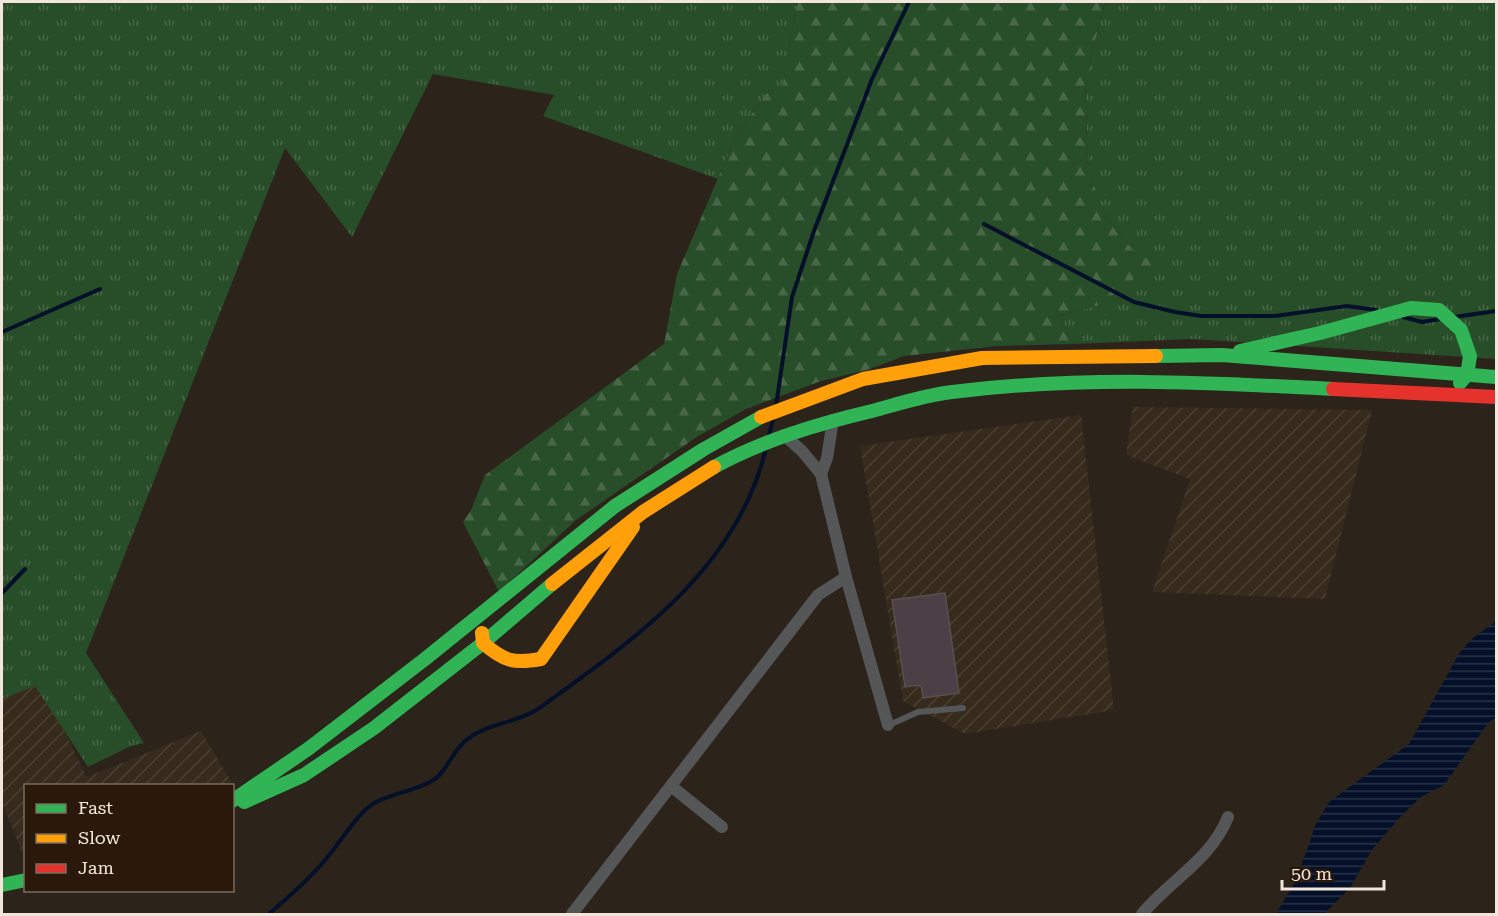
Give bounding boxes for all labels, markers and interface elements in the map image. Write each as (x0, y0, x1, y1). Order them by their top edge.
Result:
legend (24, 784, 234, 892)
text: Fast (78, 797, 113, 818)
text: Slow (78, 827, 120, 848)
scale bar (1282, 853, 1384, 891)
text: Jam (78, 857, 114, 878)
text: 50 m (1291, 863, 1332, 884)

